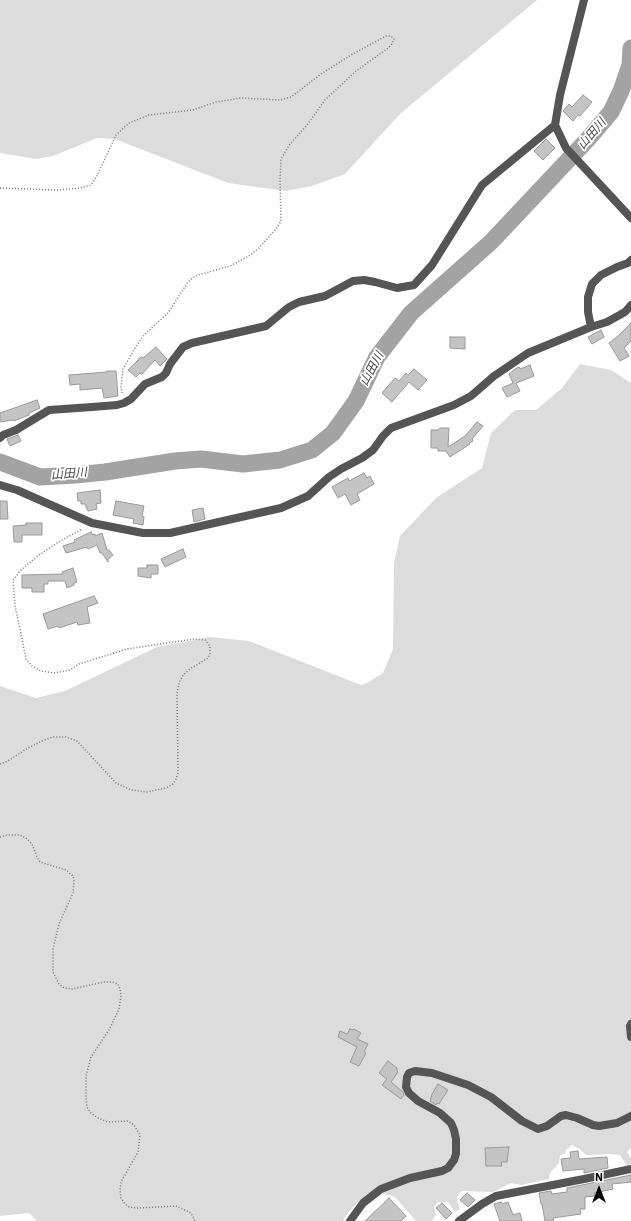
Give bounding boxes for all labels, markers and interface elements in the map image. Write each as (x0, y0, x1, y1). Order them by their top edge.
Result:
water label: 山田川 (575, 116, 609, 152)
water label: 山田川 (357, 350, 387, 388)
water label: 山田川 (50, 465, 88, 483)
north arrow (579, 1169, 619, 1209)
text: N (595, 1170, 603, 1184)

